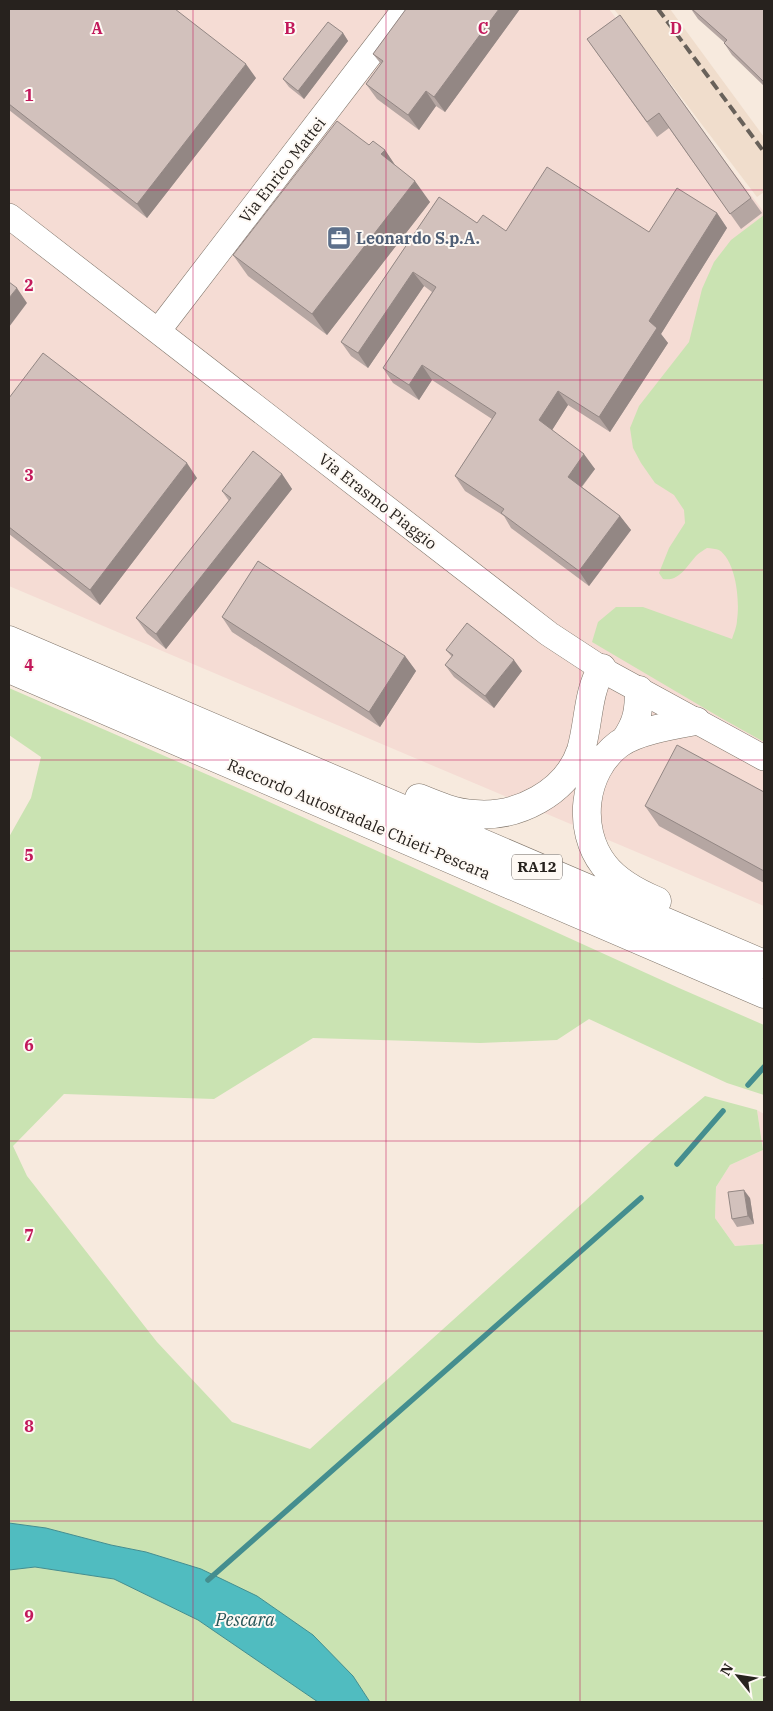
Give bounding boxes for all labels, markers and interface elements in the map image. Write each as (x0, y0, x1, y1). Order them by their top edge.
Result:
text: A (91, 18, 103, 38)
text: B (284, 18, 296, 38)
text: C (478, 18, 488, 38)
text: D (670, 18, 682, 38)
text: 1 (24, 85, 34, 105)
street label: Via Enrico Mattei (235, 113, 329, 227)
office icon: Leonardo S.p.A. (326, 225, 352, 251)
place label: Leonardo S.p.A. (356, 228, 480, 248)
text: 2 (24, 275, 34, 295)
street label: Via Erasmo Piaggio (315, 449, 441, 553)
text: 3 (24, 465, 34, 485)
text: 4 (24, 655, 34, 675)
street label: Raccordo Autostradale Chieti-Pescara (224, 754, 494, 884)
text: 5 (24, 845, 34, 865)
road number: RA12 (512, 854, 562, 880)
text: 6 (24, 1035, 34, 1055)
text: 7 (24, 1225, 34, 1245)
text: 8 (24, 1416, 34, 1436)
text: 9 (24, 1606, 34, 1626)
water label: Pescara (214, 1608, 275, 1631)
north arrow (713, 1651, 763, 1701)
text: N (716, 1660, 737, 1679)

